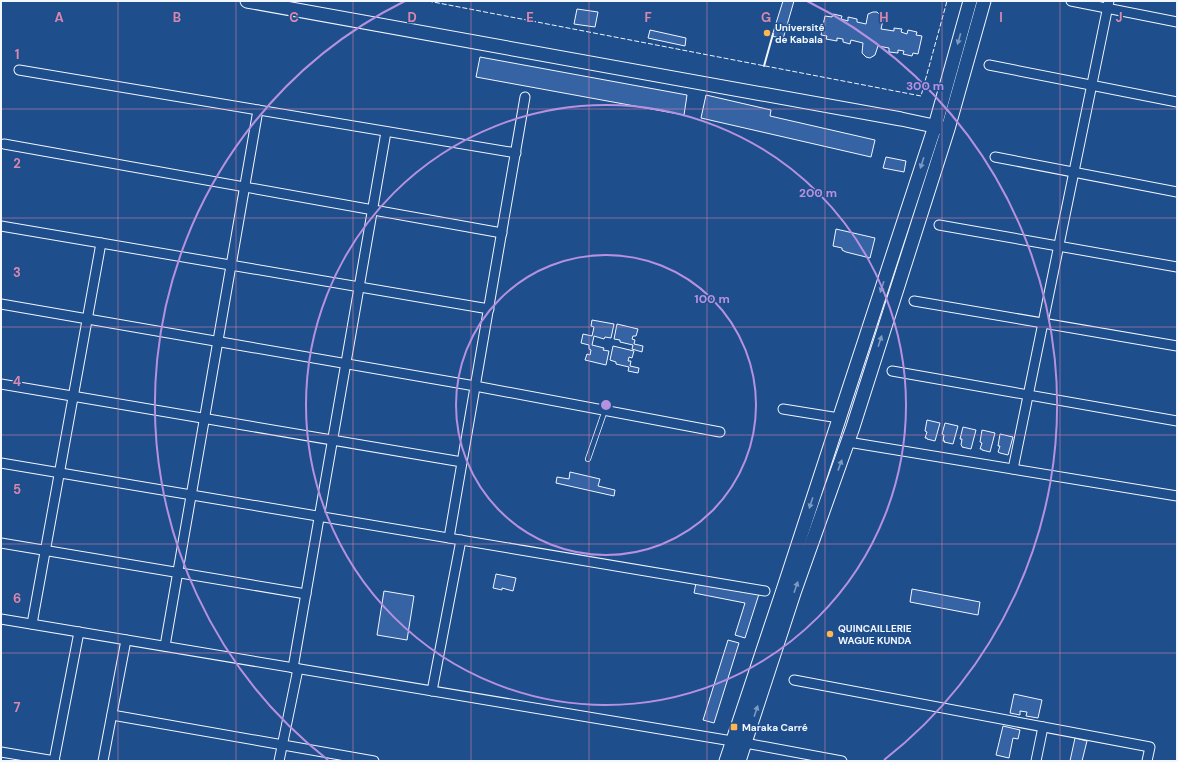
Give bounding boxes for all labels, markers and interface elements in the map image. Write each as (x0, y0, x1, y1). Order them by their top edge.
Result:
text: A (54, 9, 64, 26)
text: B (173, 9, 181, 26)
text: C (289, 9, 299, 26)
text: D (407, 9, 417, 26)
text: E (526, 9, 534, 26)
text: F (644, 9, 652, 26)
text: G (761, 9, 771, 26)
text: H (879, 9, 889, 26)
text: I (999, 9, 1003, 26)
text: J (1115, 9, 1123, 26)
place label: Université de Kabala (775, 21, 825, 46)
marker: Université de Kabala (762, 28, 772, 38)
one-way arrow (956, 33, 962, 45)
text: 1 (15, 46, 19, 63)
text: 300 m (906, 78, 944, 94)
text: 2 (13, 155, 21, 172)
one-way arrow (919, 157, 925, 169)
text: 200 m (799, 185, 837, 201)
text: 3 (13, 264, 21, 281)
one-way arrow (879, 281, 885, 293)
text: 100 m (694, 291, 730, 307)
one-way arrow (878, 335, 884, 347)
text: 4 (13, 373, 21, 390)
centre of rings (599, 398, 613, 412)
one-way arrow (837, 458, 843, 470)
text: 5 (13, 481, 21, 498)
one-way arrow (808, 498, 814, 510)
one-way arrow (793, 581, 799, 593)
text: 6 (13, 590, 21, 607)
place label: QUINCAILLERIE WAGUE KUNDA (838, 622, 912, 647)
marker: QUINCAILLERIE WAGUE KUNDA (825, 629, 835, 639)
text: 7 (14, 699, 21, 716)
one-way arrow (753, 704, 759, 716)
place label: Maraka Carré (742, 721, 808, 734)
marker: Maraka Carré (729, 722, 739, 732)

